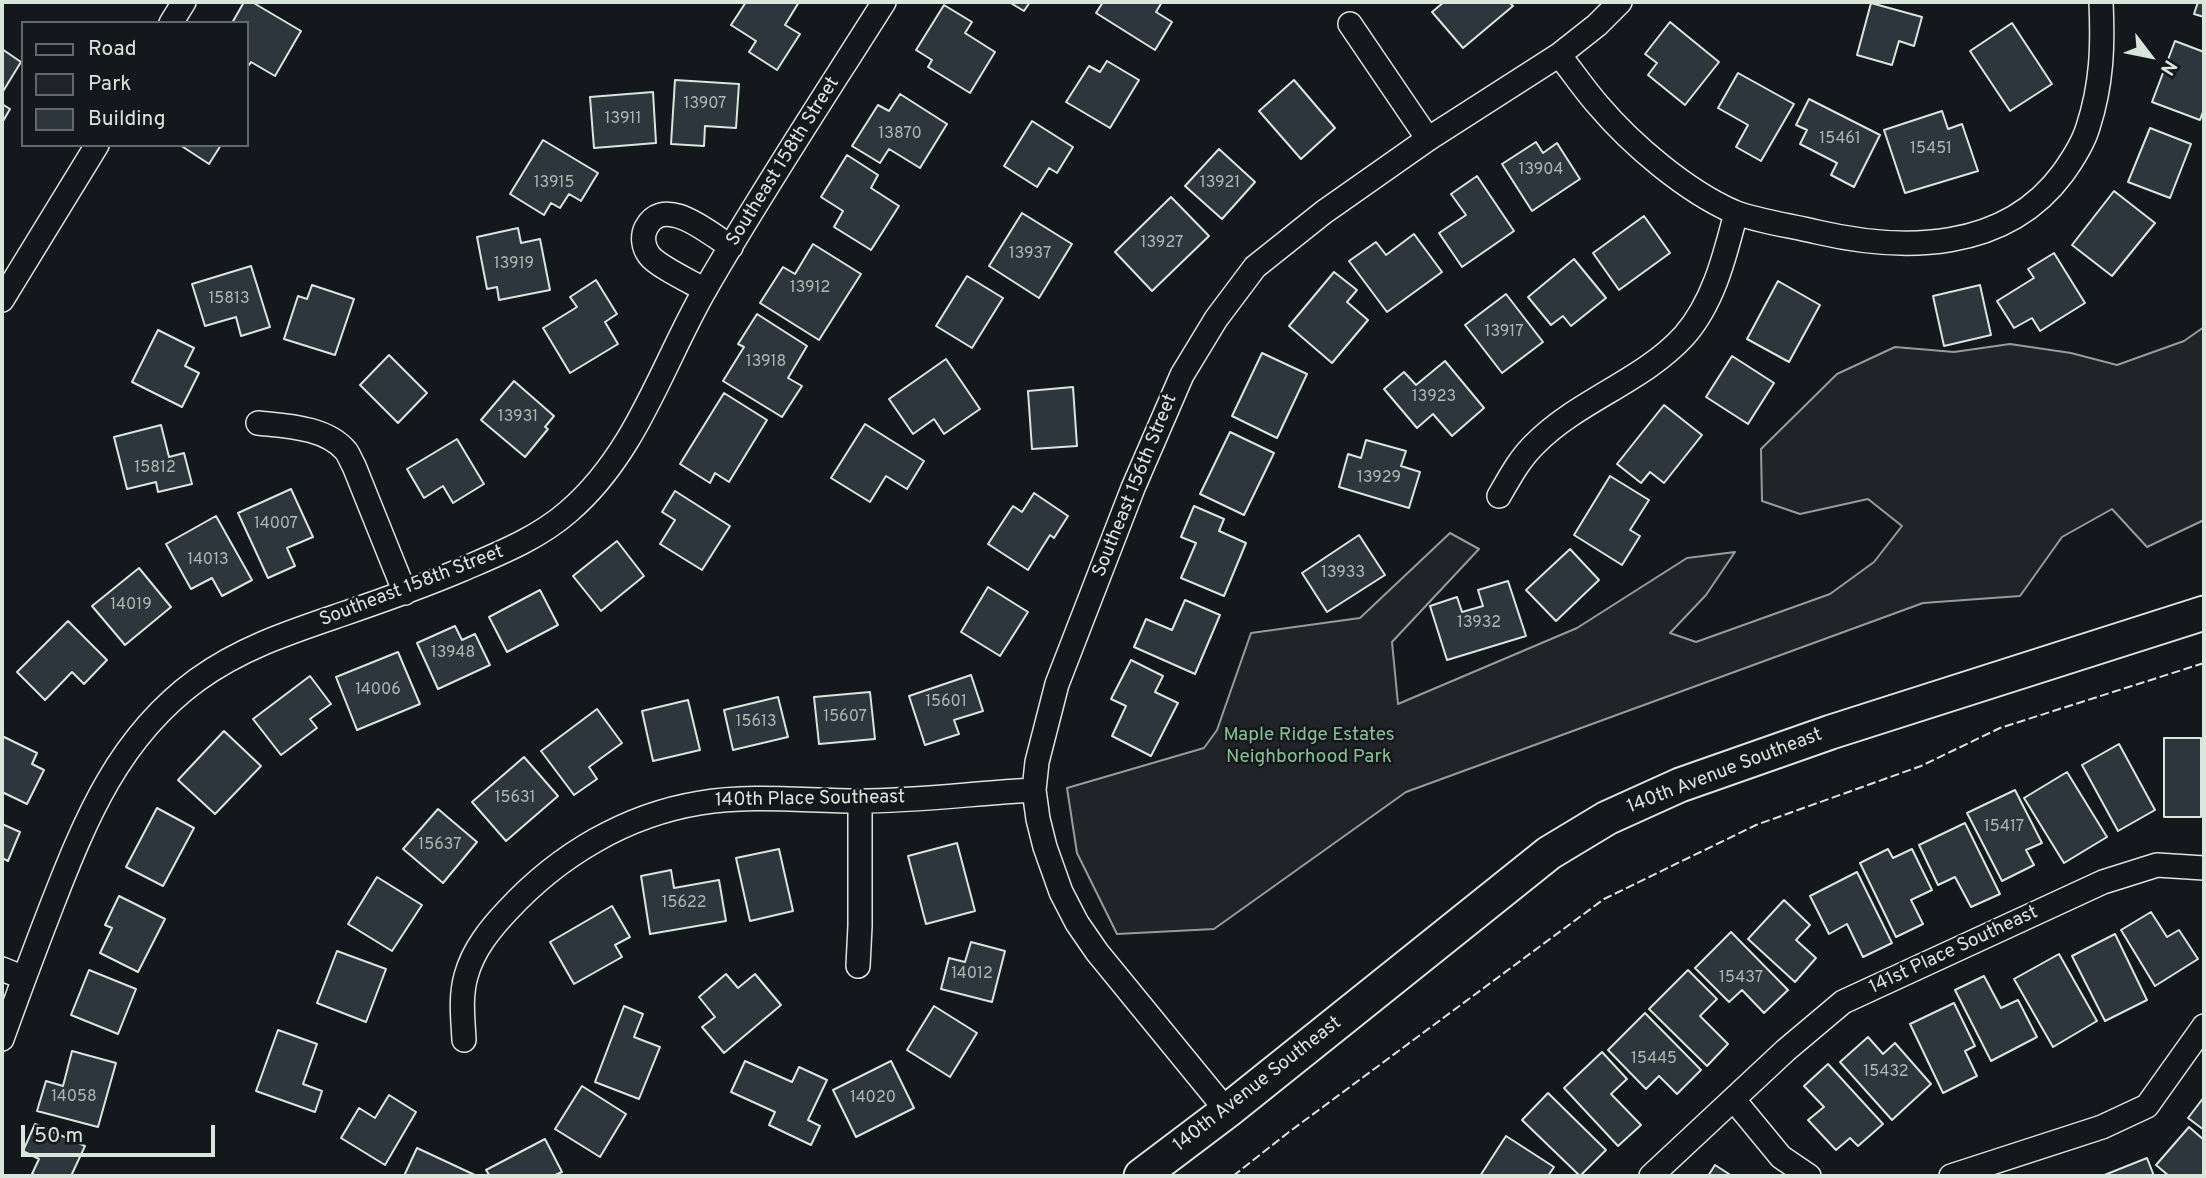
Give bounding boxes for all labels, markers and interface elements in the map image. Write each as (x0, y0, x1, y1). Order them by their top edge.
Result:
legend (21, 21, 248, 147)
north arrow (2115, 21, 2185, 91)
text: Road (88, 36, 137, 63)
text: N (2154, 55, 2182, 79)
text: Park (88, 71, 131, 98)
street label: Southeast 158th Street (723, 73, 845, 251)
house number: 13907 (684, 95, 726, 115)
text: Building (88, 106, 166, 133)
house number: 13911 (605, 110, 641, 130)
house number: 13870 (878, 125, 922, 145)
house number: 15461 (1819, 130, 1861, 150)
house number: 15451 (1910, 140, 1952, 160)
house number: 13904 (1519, 161, 1563, 181)
house number: 13915 (534, 174, 574, 194)
house number: 13921 (1200, 174, 1240, 194)
house number: 13927 (1141, 234, 1183, 254)
house number: 13937 (1009, 245, 1051, 265)
house number: 13919 (494, 255, 534, 275)
house number: 13912 (790, 279, 830, 299)
house number: 15813 (208, 290, 250, 310)
house number: 13917 (1484, 323, 1524, 343)
house number: 13918 (746, 353, 786, 373)
house number: 13923 (1412, 388, 1456, 408)
street label: Southeast 156th Street (1089, 391, 1183, 581)
house number: 13931 (498, 408, 538, 428)
house number: 15812 (134, 459, 176, 479)
house number: 13929 (1357, 469, 1401, 489)
house number: 14007 (254, 515, 298, 535)
street label: Southeast 158th Street (317, 541, 507, 633)
house number: 14013 (187, 551, 229, 571)
house number: 13933 (1321, 564, 1365, 584)
house number: 14019 (110, 596, 152, 616)
house number: 13932 (1457, 614, 1501, 634)
house number: 13948 (431, 644, 475, 664)
house number: 14006 (355, 681, 401, 701)
house number: 15601 (925, 693, 967, 713)
house number: 15607 (823, 708, 867, 728)
house number: 15613 (735, 713, 777, 733)
street label: 140th Avenue Southeast (1624, 724, 1826, 820)
park label: Maple Ridge Estates Neighborhood Park (1223, 725, 1395, 769)
street label: 140th Place Southeast (715, 787, 905, 813)
house number: 15631 (494, 789, 536, 809)
house number: 15417 (1984, 818, 2024, 838)
house number: 15637 (418, 836, 462, 856)
house number: 15622 (661, 894, 707, 914)
street label: 141st Place Southeast (1866, 902, 2042, 1000)
house number: 14012 (951, 965, 993, 985)
house number: 15437 (1719, 969, 1763, 989)
street label: 140th Avenue Southeast (1170, 1012, 1346, 1158)
house number: 15445 (1631, 1050, 1677, 1070)
house number: 15432 (1863, 1063, 1909, 1083)
house number: 14058 (51, 1088, 97, 1108)
house number: 14020 (850, 1089, 896, 1109)
scale bar (24, 1112, 219, 1156)
text: 50 m (34, 1123, 83, 1150)

